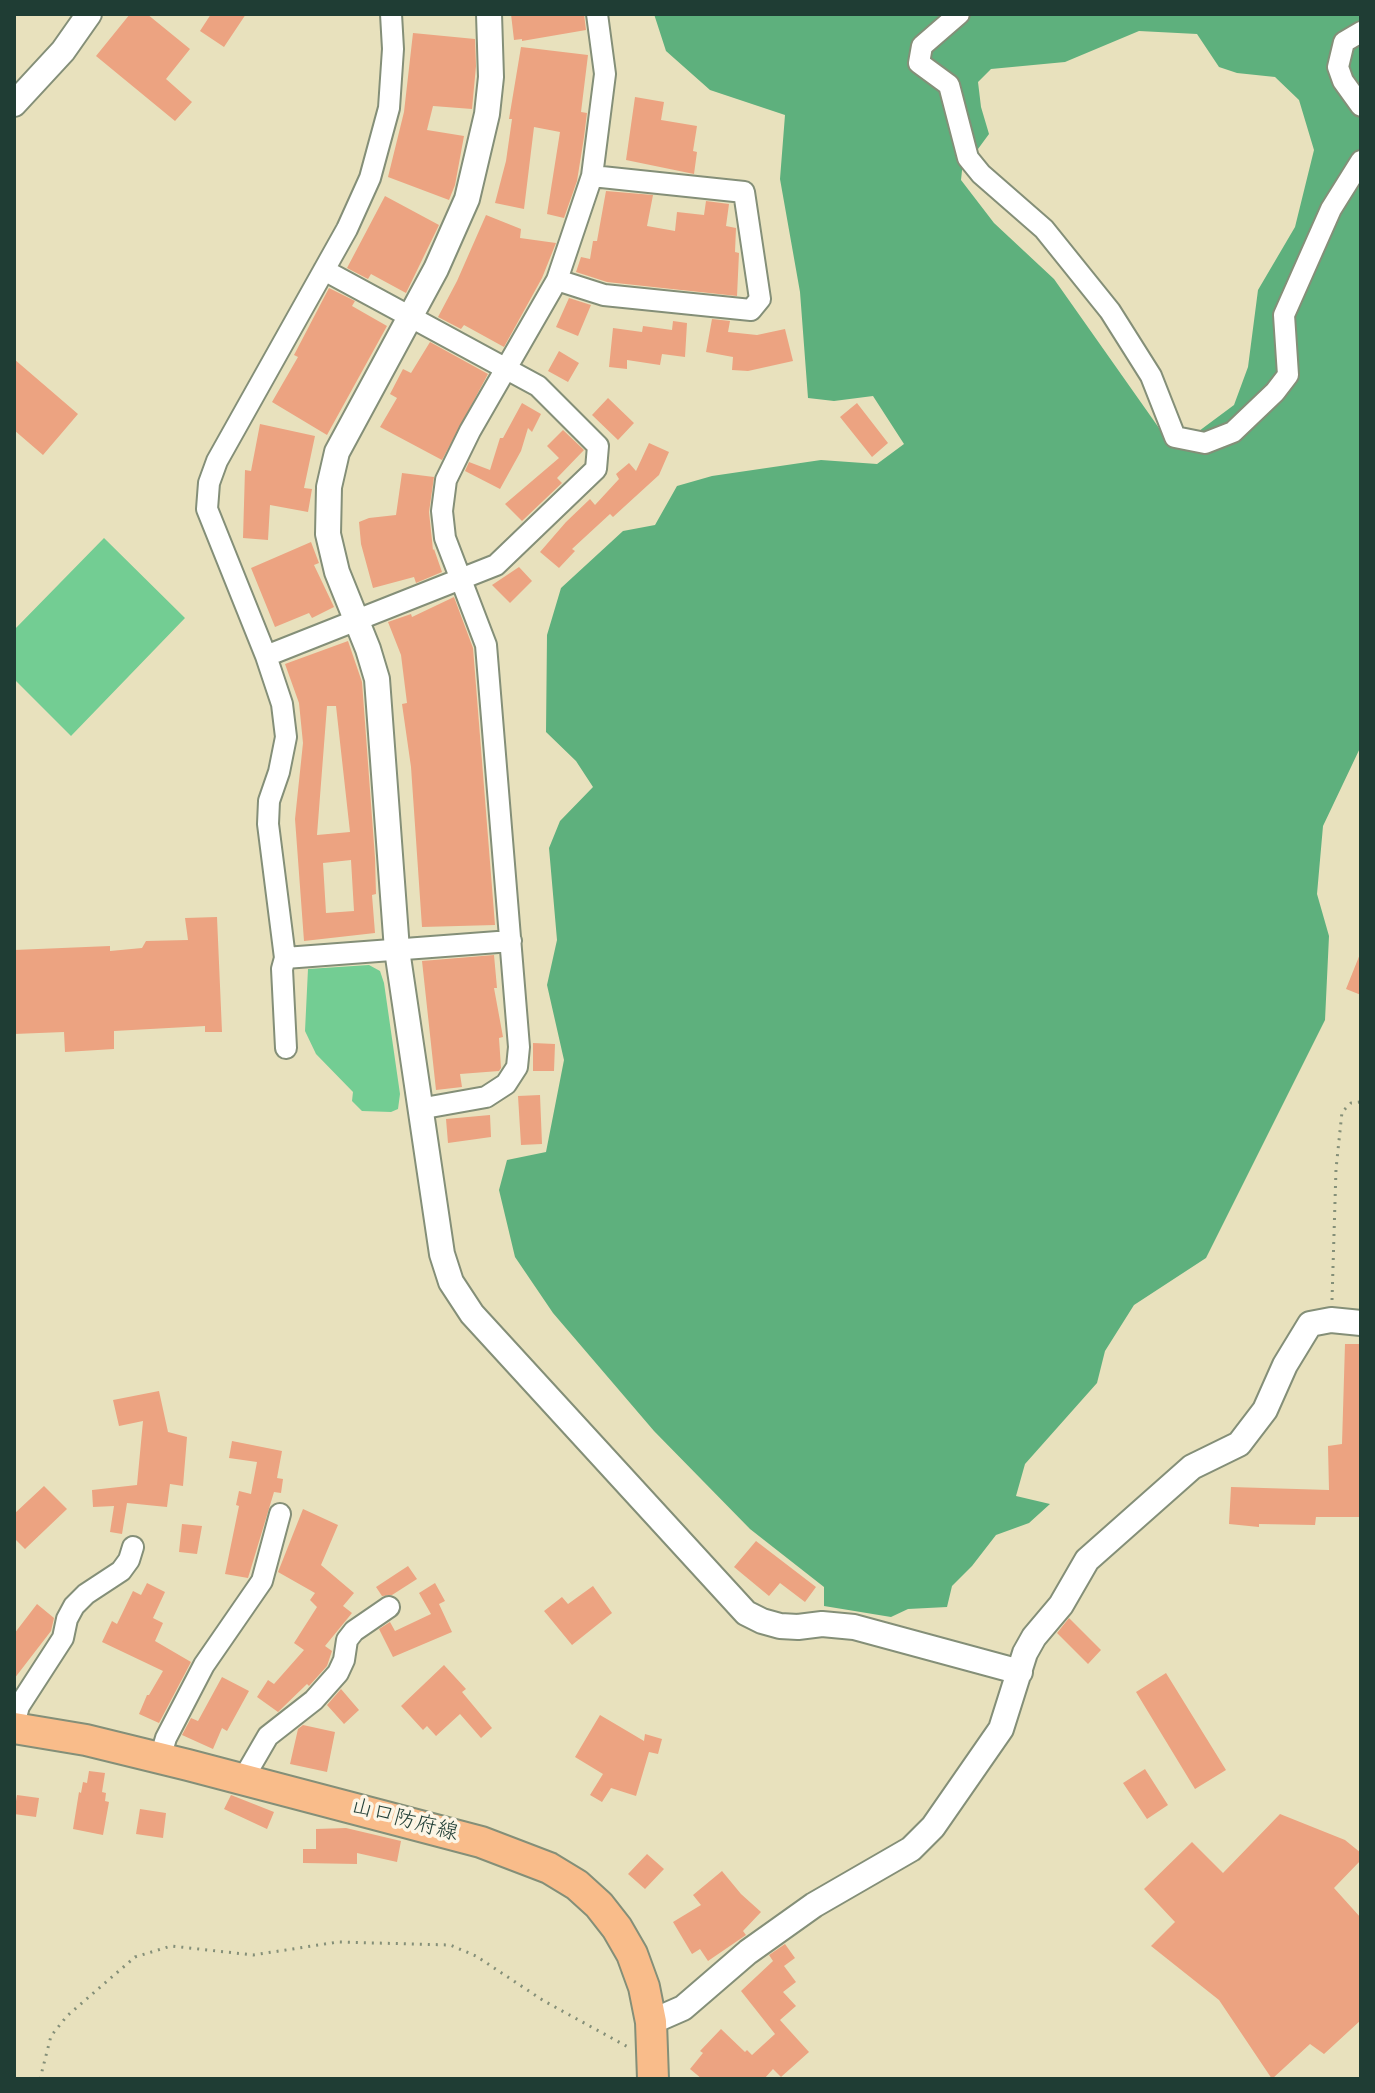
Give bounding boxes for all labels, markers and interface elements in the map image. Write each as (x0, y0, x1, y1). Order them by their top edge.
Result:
street label: 山口防府線 (347, 1795, 461, 1849)

